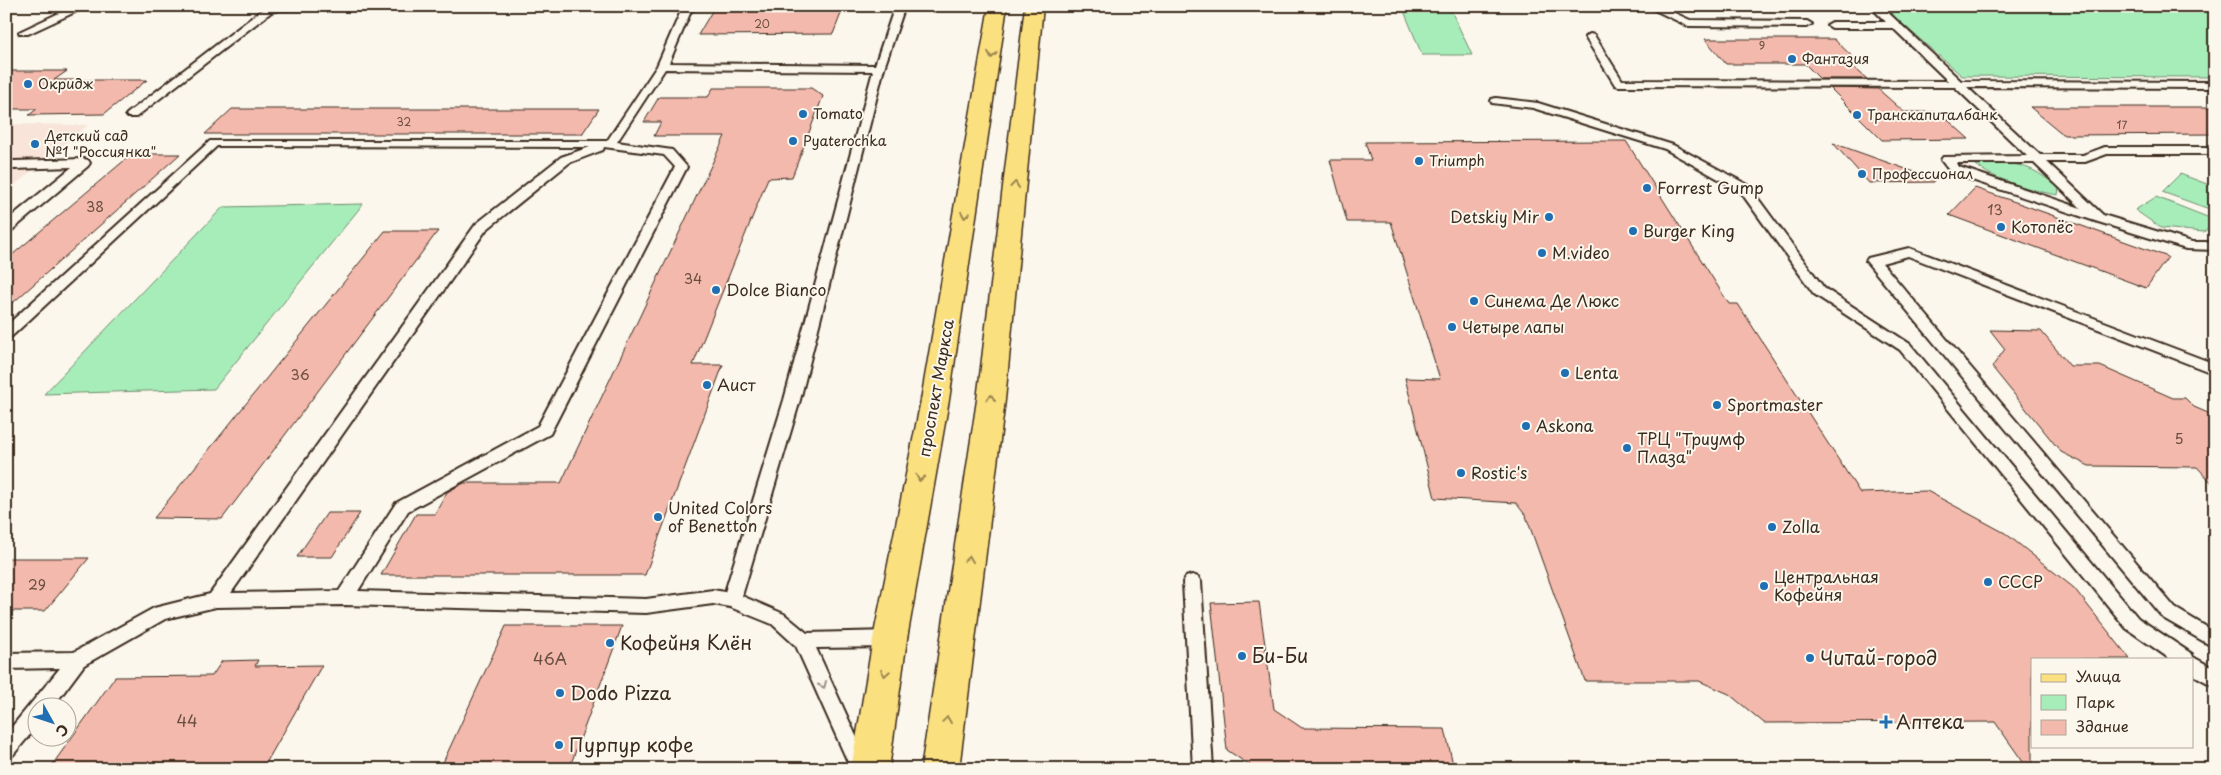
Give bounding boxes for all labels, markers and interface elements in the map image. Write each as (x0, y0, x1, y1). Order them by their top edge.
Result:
house number: 20 (754, 15, 770, 32)
house number: 9 (1759, 37, 1765, 54)
place label: Фантазия (1802, 48, 1869, 69)
one-way arrow (987, 50, 997, 59)
marker: Фантазия (1786, 53, 1798, 65)
place label: Окридж (38, 73, 94, 94)
marker: Окридж (22, 78, 34, 90)
place label: Tomato (813, 103, 863, 124)
place label: Транскапиталбанк (1867, 104, 1998, 125)
marker: Tomato (797, 108, 809, 120)
marker: Транскапиталбанк (1851, 109, 1863, 121)
house number: 32 (397, 113, 412, 130)
house number: 17 (2117, 116, 2128, 133)
place label: Детский сад №1 "Россиянка" (44, 125, 156, 162)
place label: Pyaterochka (803, 130, 887, 151)
marker: Pyaterochka (787, 135, 799, 147)
marker: Детский сад №1 "Россиянка" (29, 138, 41, 150)
place label: Triumph (1429, 150, 1485, 171)
marker: Triumph (1413, 155, 1425, 167)
place label: Профессионал (1872, 163, 1973, 184)
marker: Профессионал (1856, 168, 1868, 180)
place label: Forrest Gump (1657, 175, 1764, 199)
one-way arrow (1009, 180, 1020, 188)
marker: Forrest Gump (1641, 182, 1653, 194)
house number: 38 (86, 196, 104, 217)
house number: 13 (1987, 199, 2003, 220)
place label: Detskiy Mir (1450, 204, 1540, 228)
one-way arrow (961, 210, 971, 219)
marker: Detskiy Mir (1543, 211, 1555, 223)
place label: Котопёс (2011, 214, 2073, 238)
place label: Burger King (1643, 218, 1735, 242)
marker: Котопёс (1995, 221, 2007, 233)
marker: Burger King (1627, 225, 1639, 237)
place label: M.video (1552, 240, 1610, 264)
marker: M.video (1536, 247, 1548, 259)
house number: 34 (684, 268, 702, 289)
place label: Dolce Bianco (726, 277, 826, 301)
marker: Dolce Bianco (710, 284, 722, 296)
place label: Синема Де Люкс (1484, 288, 1619, 312)
marker: Синема Де Люкс (1468, 295, 1480, 307)
place label: Четыре лапы (1462, 314, 1564, 338)
street label: проспект Маркса (911, 317, 959, 459)
marker: Четыре лапы (1446, 321, 1458, 333)
place label: Lenta (1575, 360, 1618, 384)
house number: 36 (290, 364, 310, 385)
marker: Lenta (1559, 367, 1571, 379)
place label: Аист (717, 372, 756, 396)
marker: Аист (701, 379, 713, 391)
place label: Sportmaster (1727, 392, 1823, 416)
one-way arrow (985, 394, 996, 402)
marker: Sportmaster (1711, 399, 1723, 411)
place label: Askona (1536, 413, 1594, 437)
marker: Askona (1520, 420, 1532, 432)
place label: ТРЦ "Триумф Плаза" (1637, 426, 1745, 468)
house number: 5 (2174, 428, 2184, 449)
marker: ТРЦ "Триумф Плаза" (1621, 442, 1633, 454)
place label: Rostic's (1471, 460, 1527, 484)
marker: Rostic's (1455, 467, 1467, 479)
one-way arrow (915, 474, 926, 483)
place label: United Colors of Benetton (668, 495, 772, 537)
marker: United Colors of Benetton (652, 511, 664, 523)
place label: Zolla (1782, 514, 1820, 538)
marker: Zolla (1766, 521, 1778, 533)
one-way arrow (963, 555, 974, 563)
place label: Центральная Кофейня (1774, 564, 1879, 606)
place label: СССР (1998, 569, 2043, 593)
house number: 29 (28, 574, 46, 595)
marker: СССР (1982, 576, 1994, 588)
marker: Центральная Кофейня (1758, 580, 1770, 592)
place label: Кофейня Клён (620, 628, 752, 656)
marker: Кофейня Клён (604, 637, 616, 649)
place label: Би-Би (1252, 641, 1308, 669)
place label: Читай-город (1820, 643, 1937, 671)
house number: 46А (533, 646, 567, 670)
marker: Би-Би (1236, 650, 1248, 662)
marker: Читай-город (1804, 652, 1816, 664)
legend (2031, 658, 2194, 748)
text: Улица (2076, 664, 2121, 687)
one-way arrow (880, 669, 891, 677)
place label: Dodo Pizza (570, 678, 671, 706)
one-way arrow (816, 680, 827, 689)
marker: Dodo Pizza (554, 687, 566, 699)
text: Парк (2076, 690, 2115, 713)
north arrow (28, 698, 78, 748)
place label: Аптека (1896, 707, 1964, 735)
house number: 44 (176, 708, 198, 732)
text: Здание (2076, 714, 2129, 737)
one-way arrow (941, 716, 952, 724)
marker: Аптека (1880, 716, 1892, 728)
text: С (51, 720, 74, 741)
place label: Пурпур кофе (569, 730, 694, 758)
marker: Пурпур кофе (553, 739, 565, 751)

